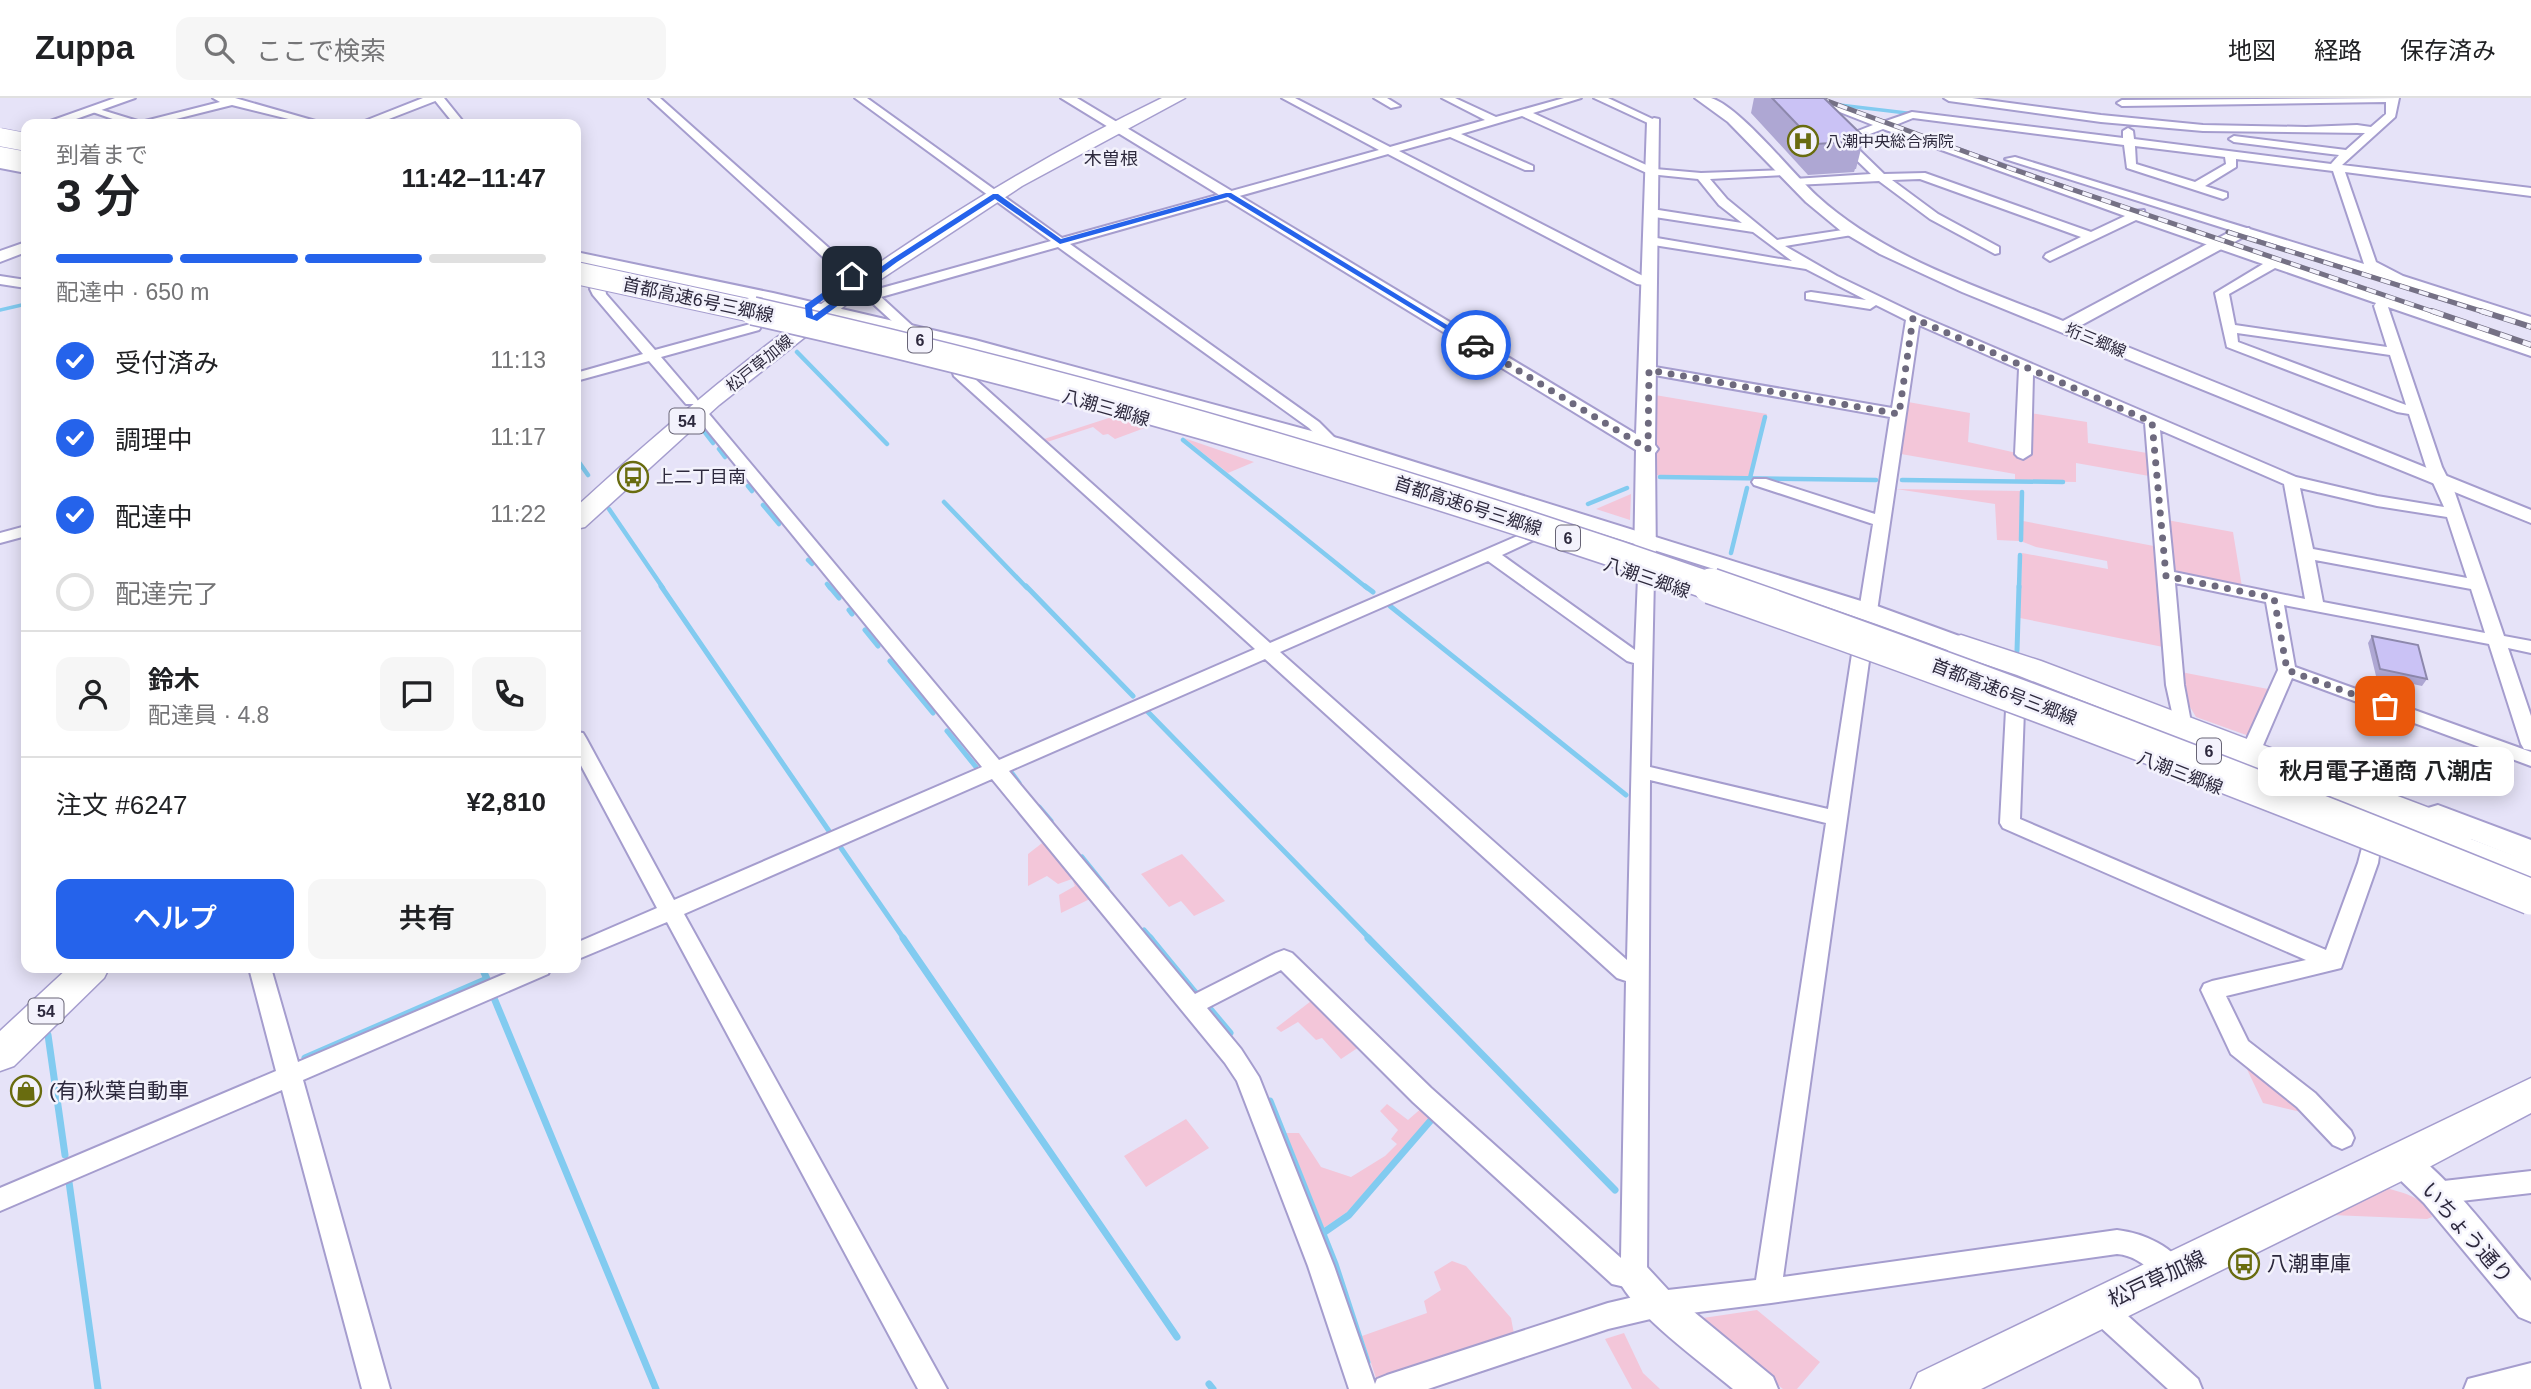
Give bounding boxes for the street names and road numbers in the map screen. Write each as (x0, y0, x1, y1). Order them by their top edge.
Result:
street label: 首都高速6号三郷線 (621, 274, 775, 326)
street label: 垳三郷線 (2063, 321, 2129, 360)
road number: 6 (908, 328, 932, 352)
street label: 松戸草加線 (723, 332, 796, 395)
street label: 八潮三郷線 (1060, 386, 1152, 430)
road number: 54 (670, 408, 704, 434)
street label: 首都高速6号三郷線 (1392, 473, 1544, 539)
road number: 6 (1556, 526, 1580, 550)
street label: 八潮三郷線 (1601, 554, 1693, 602)
street label: 首都高速6号三郷線 (1929, 655, 2079, 729)
road number: 6 (2197, 738, 2221, 764)
street label: 八潮三郷線 (2134, 748, 2226, 798)
road number: 54 (28, 998, 64, 1023)
street label: いちょう通り (2417, 1178, 2517, 1288)
street label: 松戸草加線 (2104, 1246, 2209, 1311)

